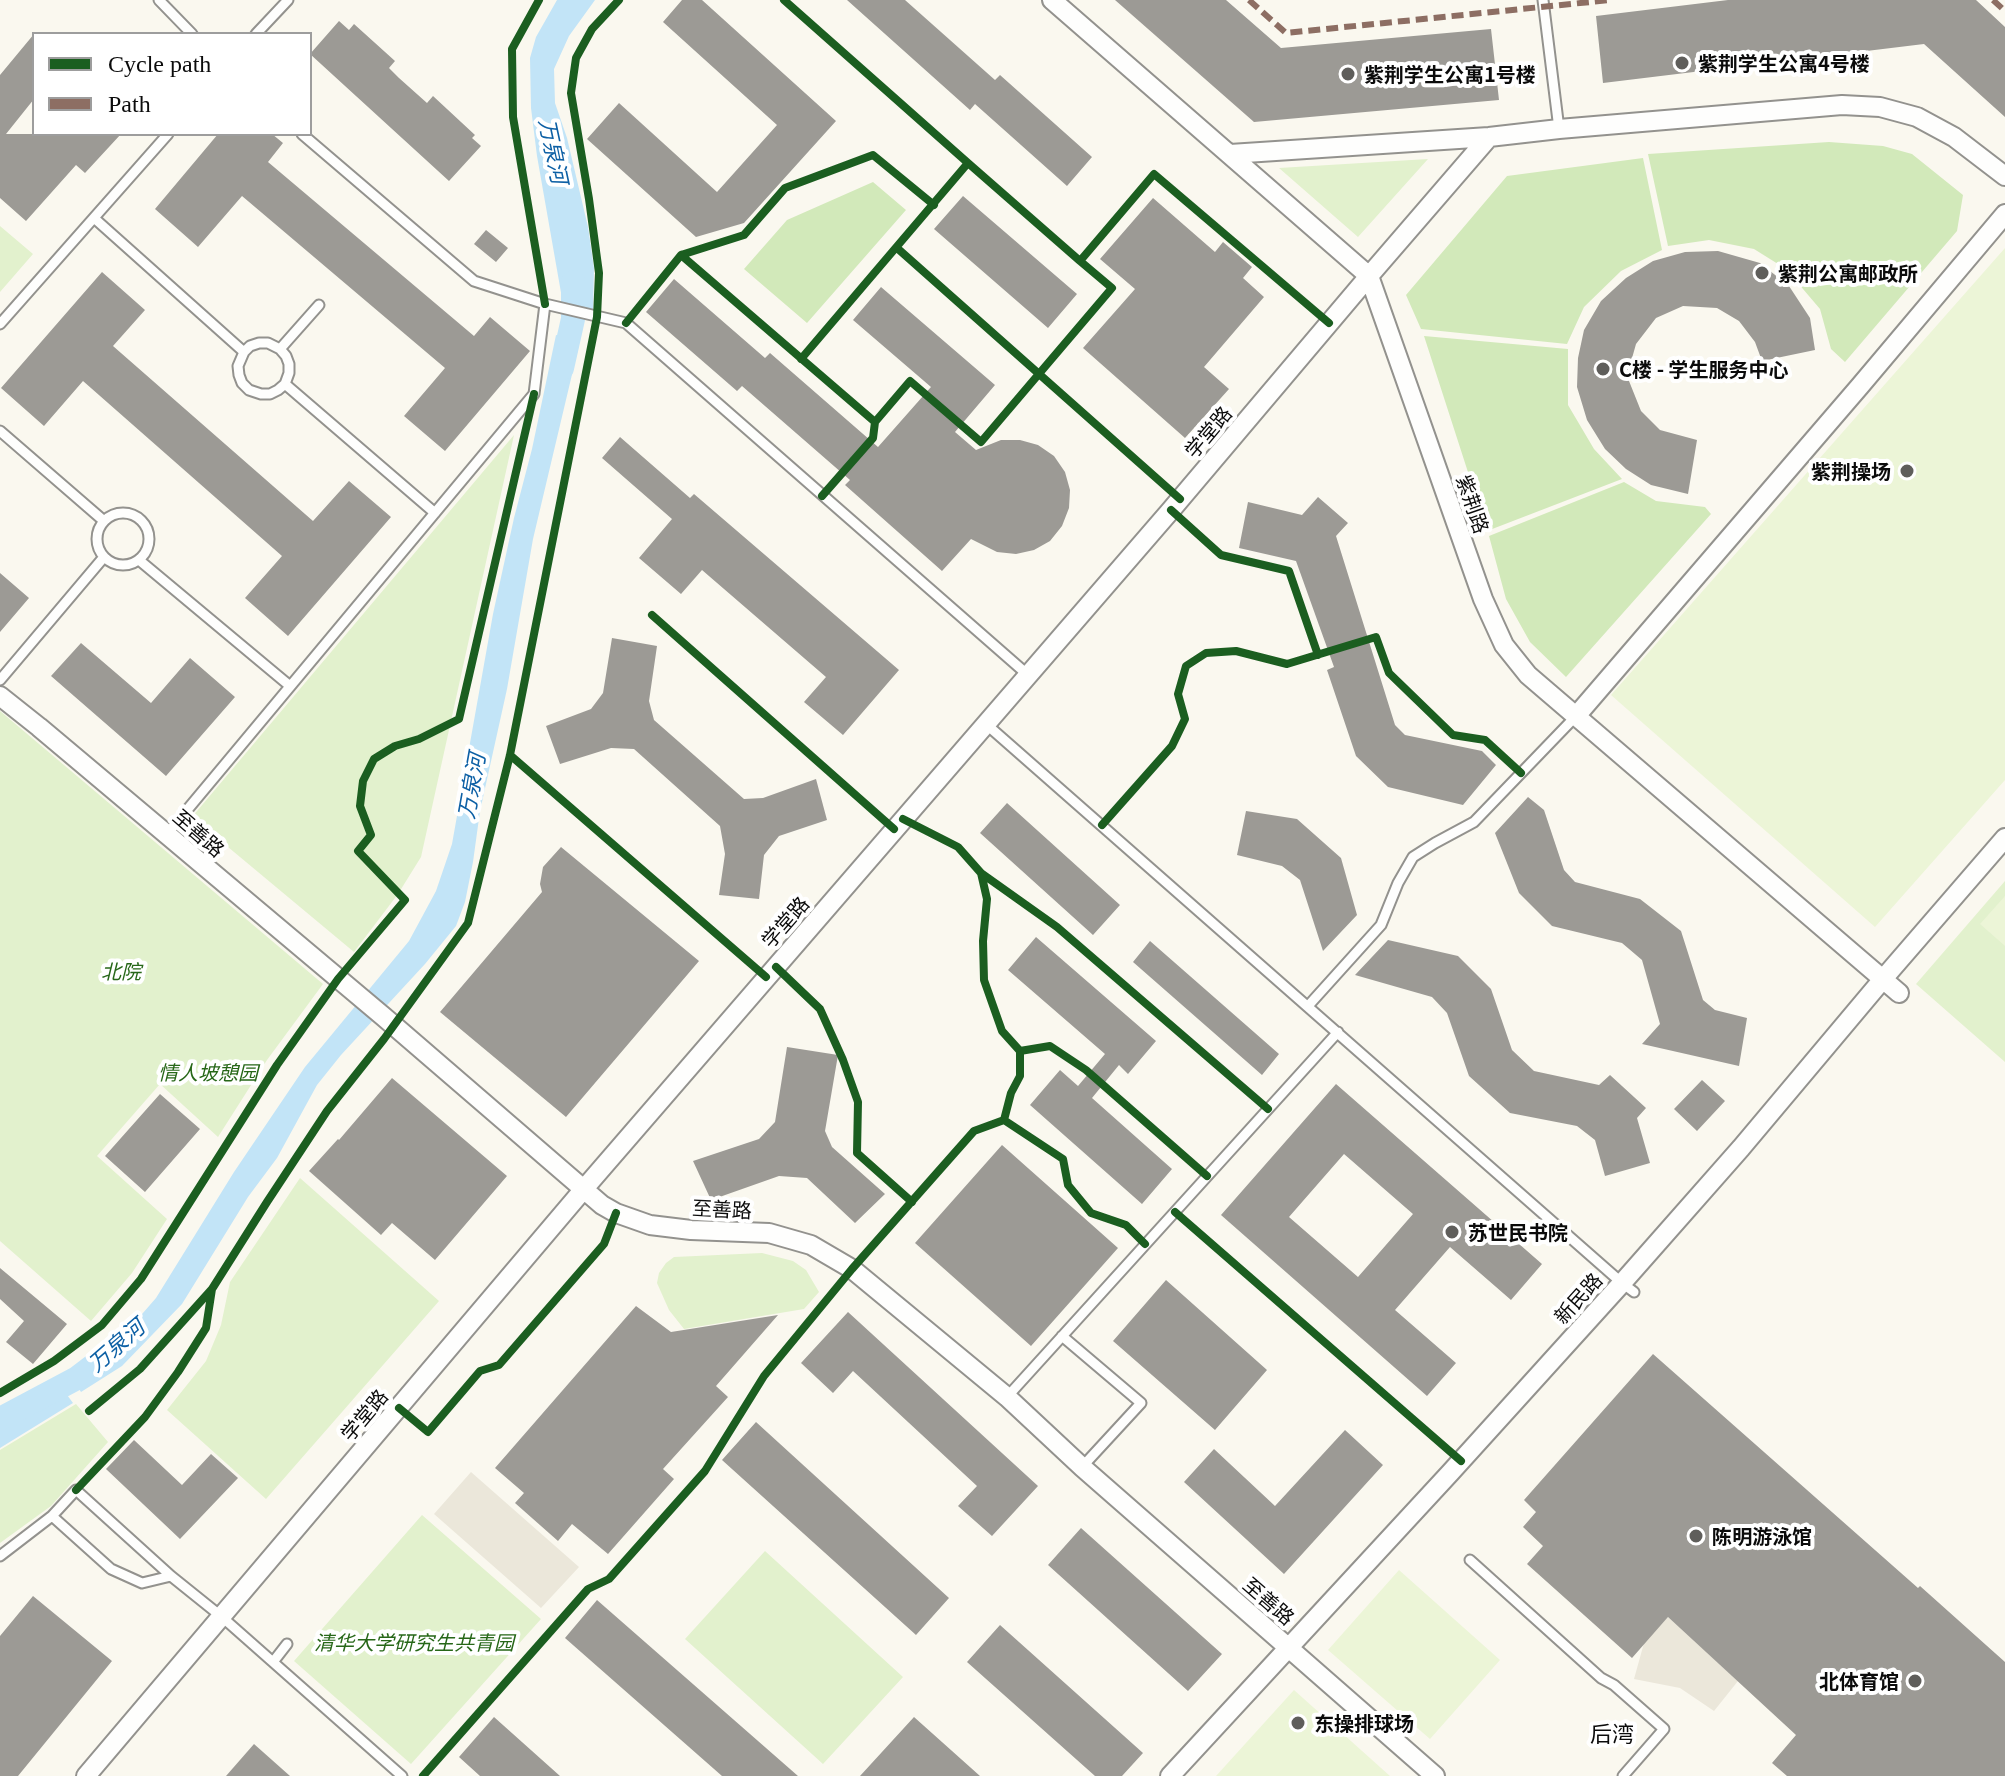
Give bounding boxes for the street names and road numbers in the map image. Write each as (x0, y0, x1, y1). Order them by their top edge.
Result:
street label: 学堂路 (1180, 401, 1236, 463)
street label: 紫荆路 (1452, 472, 1494, 536)
street label: 至善路 (168, 804, 230, 862)
street label: 学堂路 (756, 891, 814, 953)
street label: 至善路 (691, 1195, 753, 1223)
street label: 新民路 (1549, 1268, 1607, 1328)
street label: 学堂路 (336, 1384, 392, 1446)
street label: 至善路 (1238, 1572, 1300, 1630)

